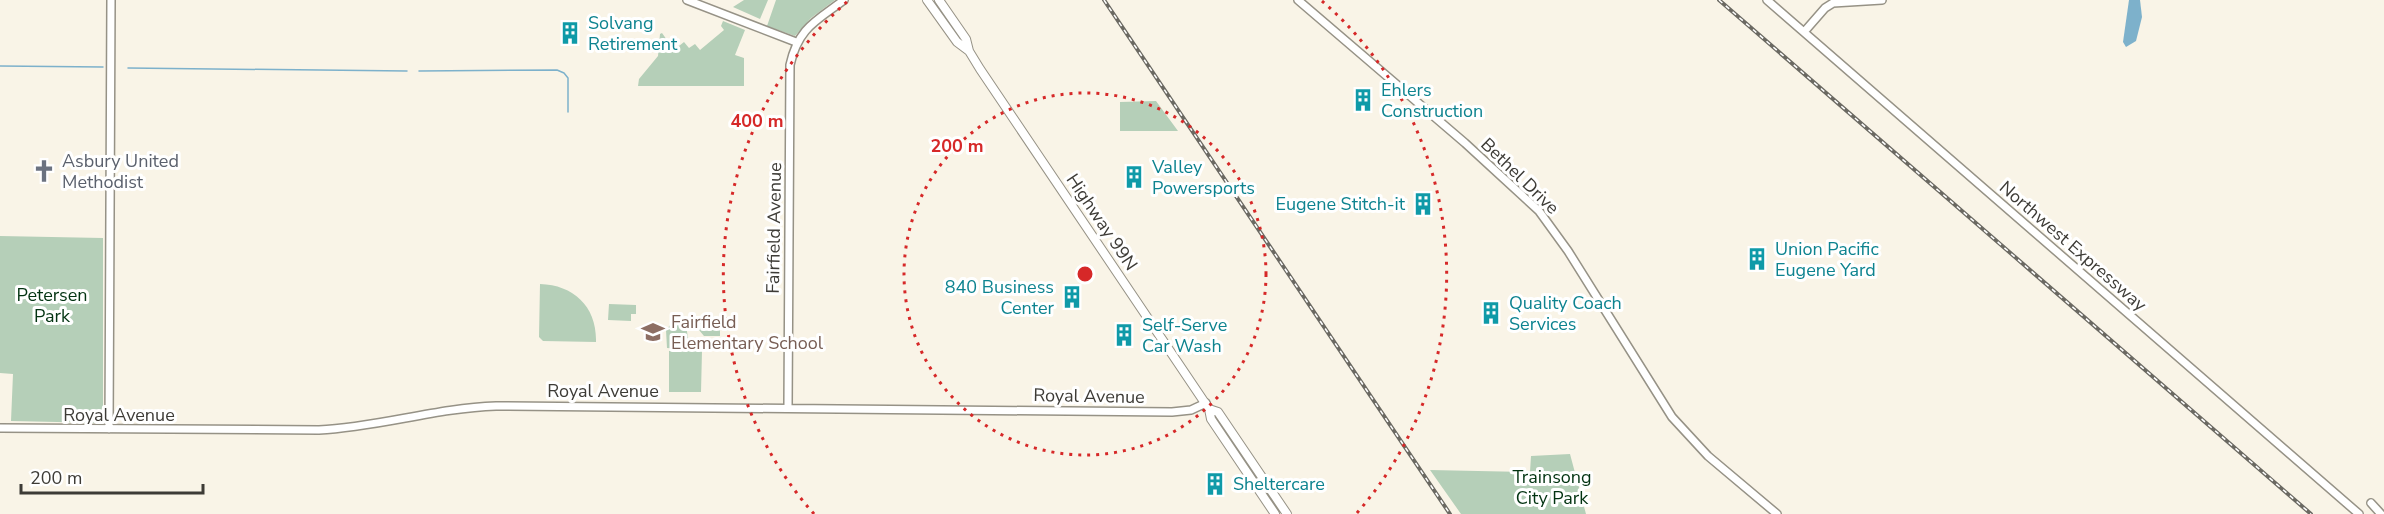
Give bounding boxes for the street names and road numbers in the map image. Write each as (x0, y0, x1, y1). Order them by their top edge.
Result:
street label: Bethel Drive (1476, 132, 1564, 220)
street label: Fairfield Avenue (761, 162, 787, 294)
street label: Highway 99N (1061, 169, 1143, 275)
street label: Northwest Expressway (1994, 175, 2152, 317)
street label: Royal Avenue (547, 379, 659, 403)
street label: Royal Avenue (1033, 383, 1145, 409)
street label: Royal Avenue (63, 403, 175, 427)

